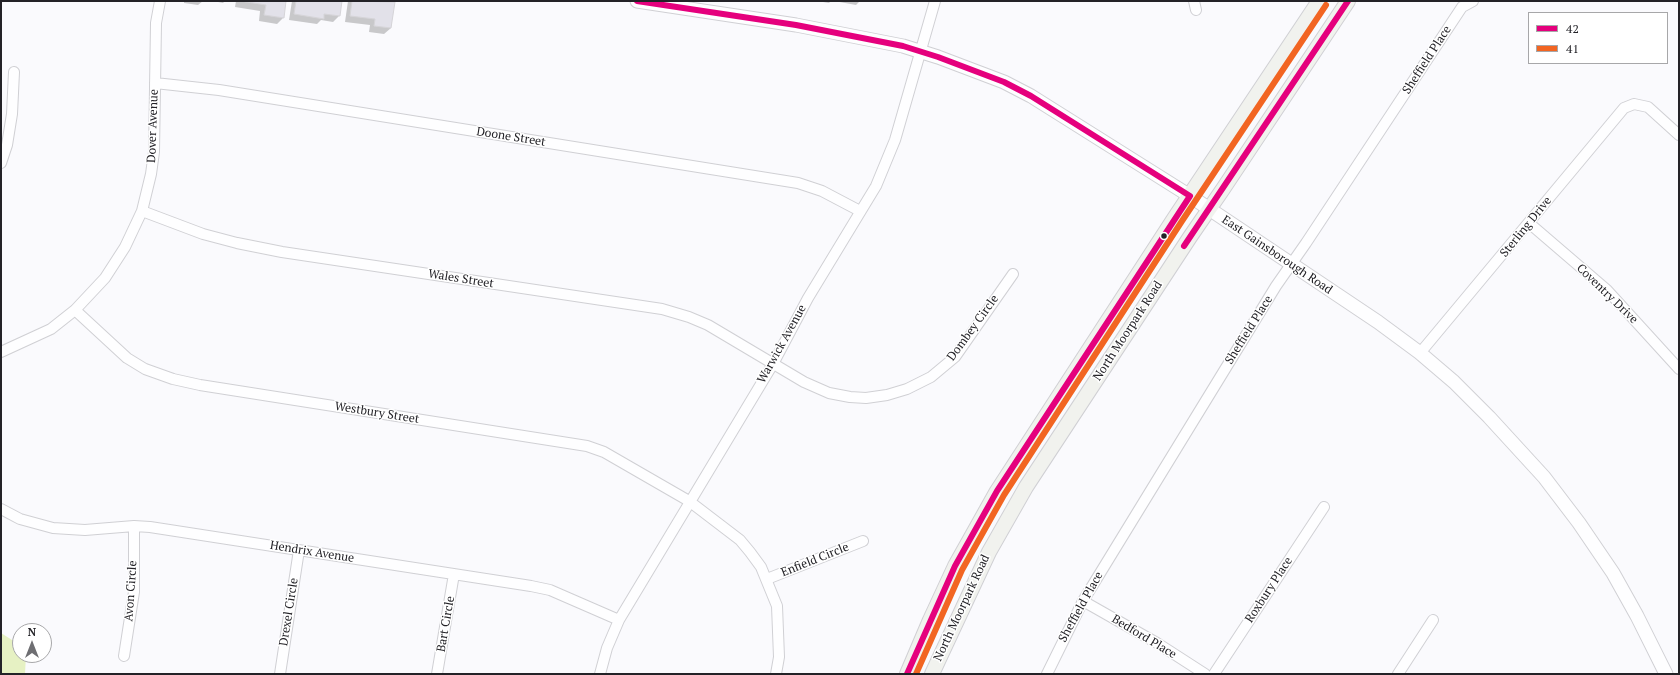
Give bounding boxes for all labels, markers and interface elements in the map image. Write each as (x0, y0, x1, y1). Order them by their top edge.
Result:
legend (1528, 12, 1668, 64)
text: 42 (1566, 21, 1579, 36)
street label: Sheffield Place (1400, 23, 1454, 97)
text: 41 (1566, 41, 1579, 56)
street label: Dover Avenue (145, 89, 161, 163)
street label: Doone Street (475, 124, 547, 150)
street label: Sterling Drive (1497, 194, 1555, 260)
street label: East Gainsborough Road (1219, 213, 1335, 297)
unlabelled marker (1159, 231, 1169, 241)
street label: Coventry Drive (1573, 261, 1641, 327)
street label: Wales Street (427, 267, 495, 291)
street label: North Moorpark Road (1090, 278, 1166, 384)
street label: Dombey Circle (944, 292, 1002, 364)
street label: Sheffield Place (1222, 293, 1276, 367)
street label: Warwick Avenue (754, 302, 810, 386)
street label: Westbury Street (334, 399, 420, 427)
street label: Hendrix Avenue (269, 538, 355, 566)
street label: Enfield Circle (779, 540, 851, 580)
street label: North Moorpark Road (931, 552, 993, 664)
street label: Roxbury Place (1242, 554, 1296, 626)
street label: Avon Circle (122, 560, 140, 622)
street label: Sheffield Place (1056, 569, 1106, 645)
street label: Drexel Circle (277, 577, 301, 647)
street label: Bart Circle (434, 595, 458, 653)
street label: Bedford Place (1109, 612, 1179, 662)
north arrow (12, 623, 52, 663)
text: N (28, 625, 36, 639)

